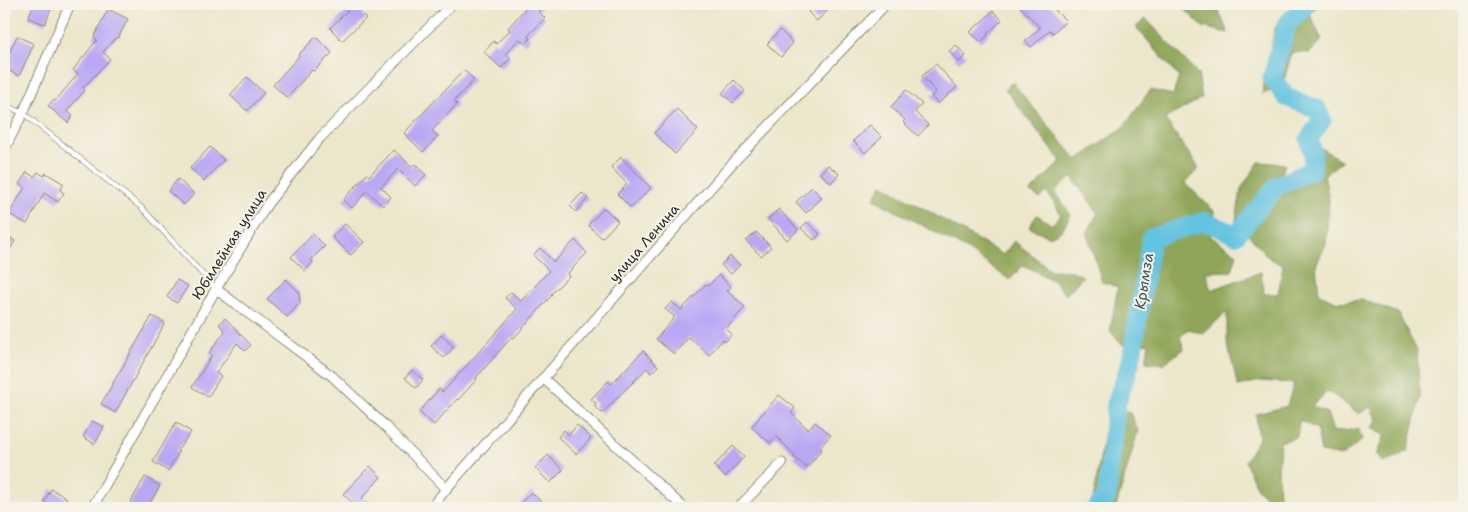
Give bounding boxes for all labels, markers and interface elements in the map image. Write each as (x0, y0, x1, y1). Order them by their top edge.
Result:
street label: Юбилейная улица (188, 185, 270, 303)
street label: улица Ленина (605, 200, 683, 286)
water label: Крымза (1130, 251, 1158, 311)

